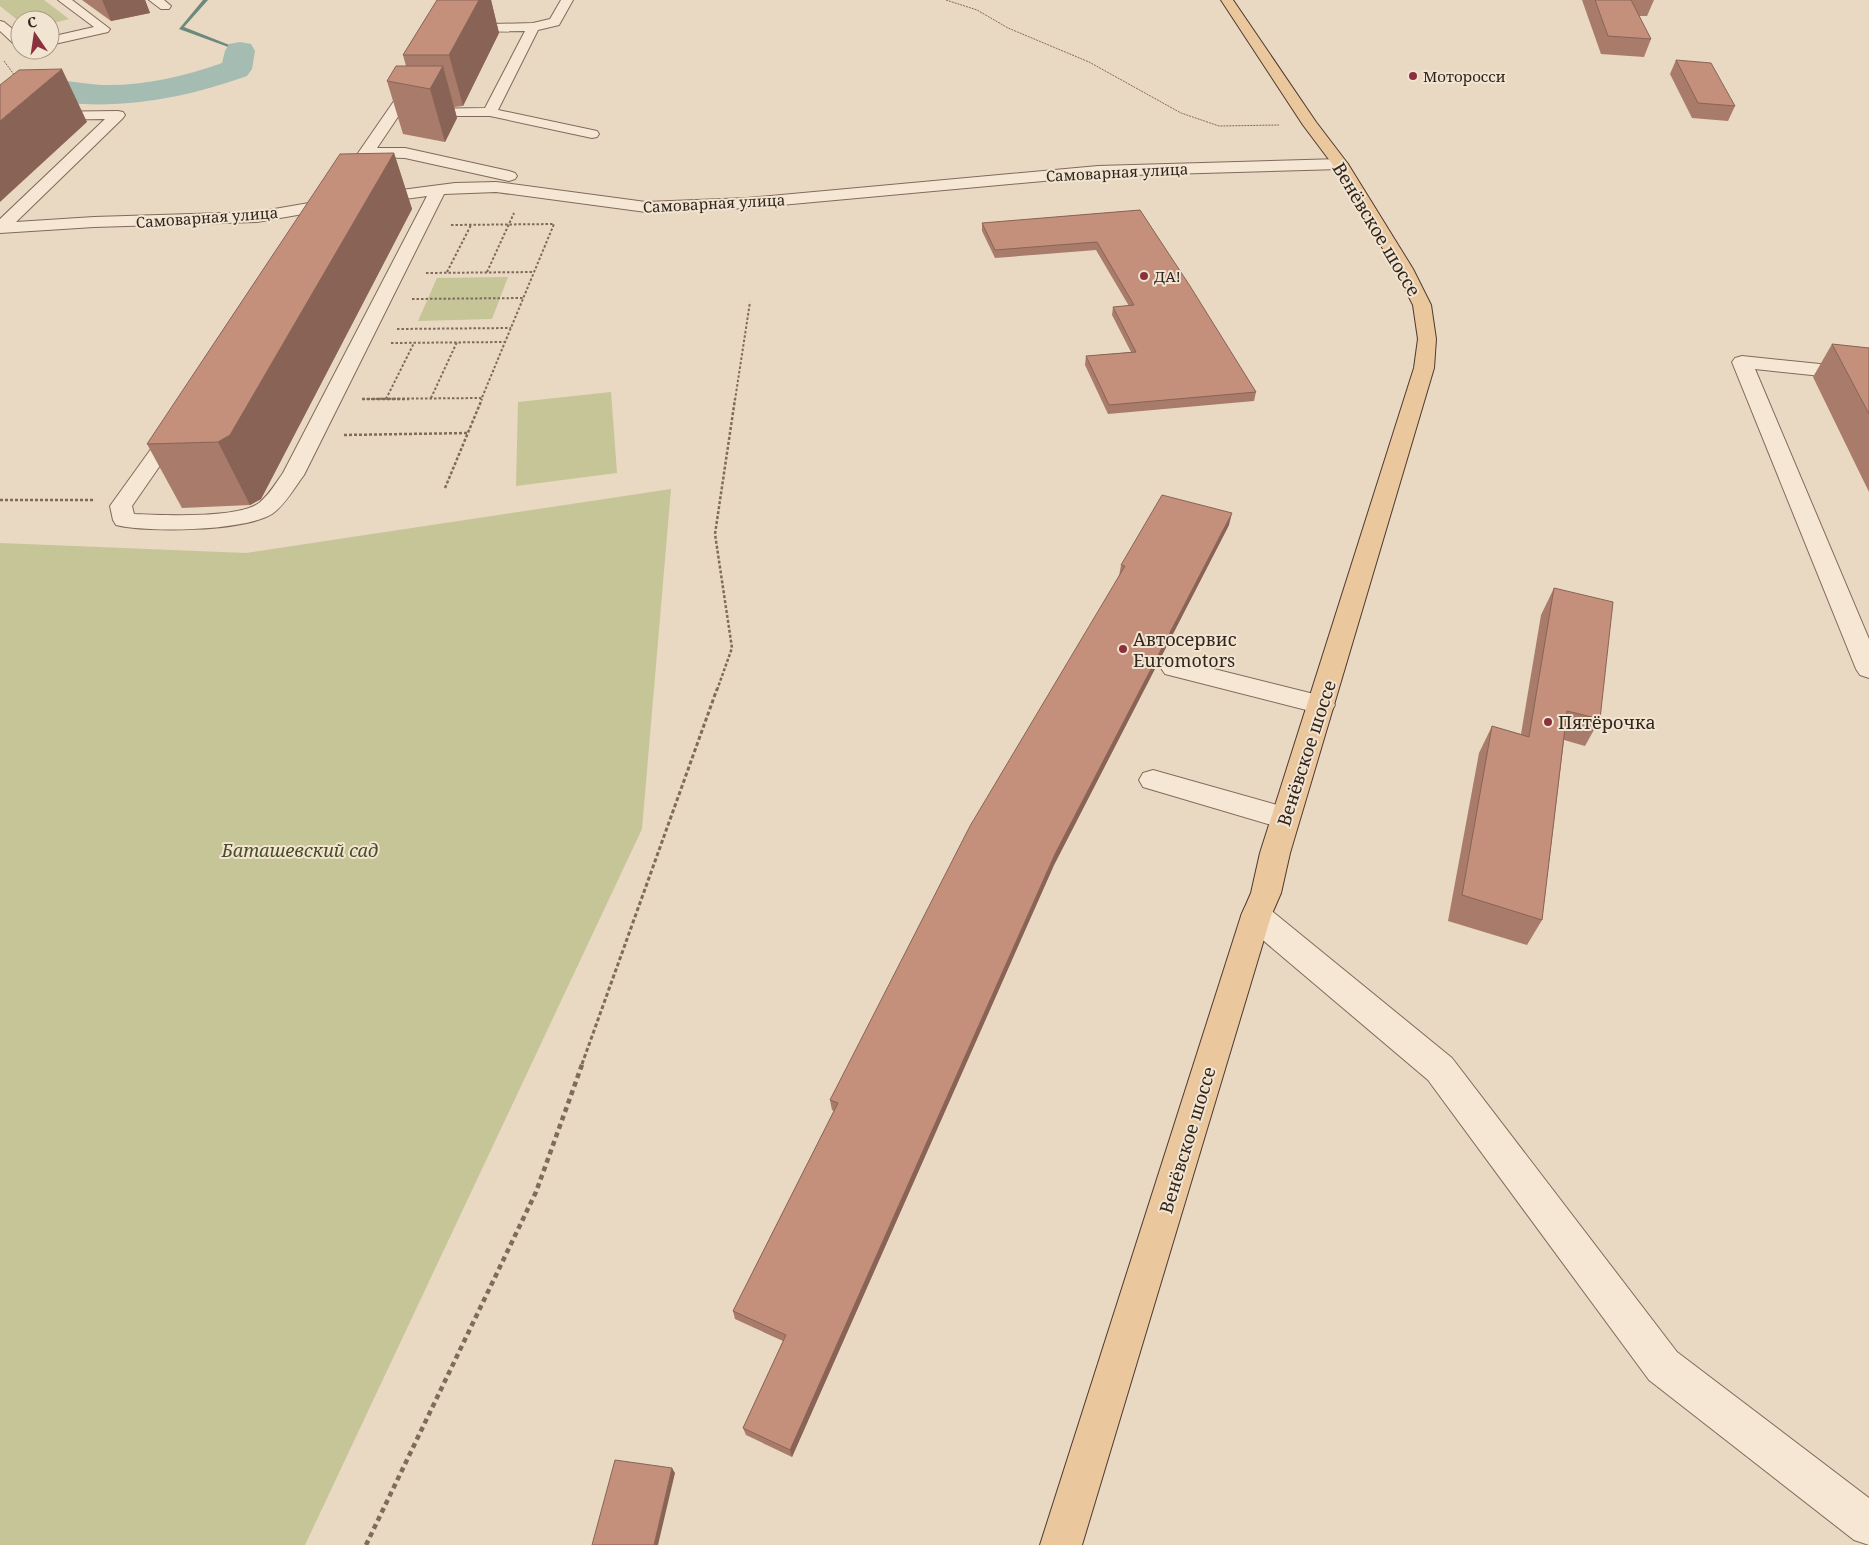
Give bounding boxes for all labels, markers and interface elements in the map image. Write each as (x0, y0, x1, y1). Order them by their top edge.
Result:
north arrow (10, 10, 60, 60)
text: С (25, 12, 39, 32)
place label: Моторосси (1423, 66, 1506, 86)
marker: Моторосси (1407, 70, 1419, 82)
street label: Самоварная улица (1045, 158, 1189, 186)
street label: Венёвское шоссе (1328, 158, 1426, 300)
street label: Самоварная улица (642, 189, 786, 217)
street label: Самоварная улица (135, 202, 279, 232)
place label: ДА! (1154, 266, 1181, 286)
marker: ДА! (1138, 270, 1150, 282)
place label: Автосервис Euromotors (1133, 627, 1237, 672)
marker: Автосервис Euromotors (1117, 643, 1129, 655)
street label: Венёвское шоссе (1271, 677, 1341, 829)
place label: Пятёрочка (1558, 710, 1656, 734)
marker: Пятёрочка (1542, 716, 1554, 728)
park label: Баташевский сад (221, 838, 378, 862)
street label: Венёвское шоссе (1153, 1064, 1221, 1216)

